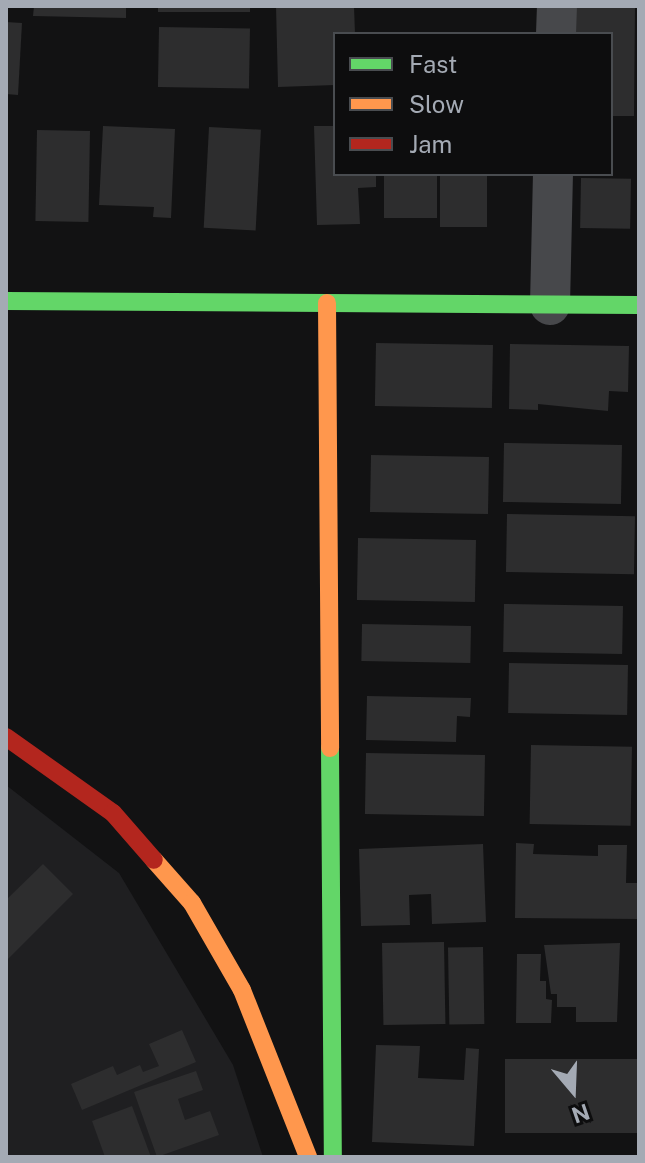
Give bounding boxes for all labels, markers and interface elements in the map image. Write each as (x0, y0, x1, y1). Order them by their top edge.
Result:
legend (333, 32, 613, 176)
text: Fast (409, 50, 457, 78)
text: Slow (409, 90, 464, 118)
text: Jam (409, 130, 452, 158)
north arrow (533, 1051, 613, 1131)
text: N (568, 1099, 593, 1129)

